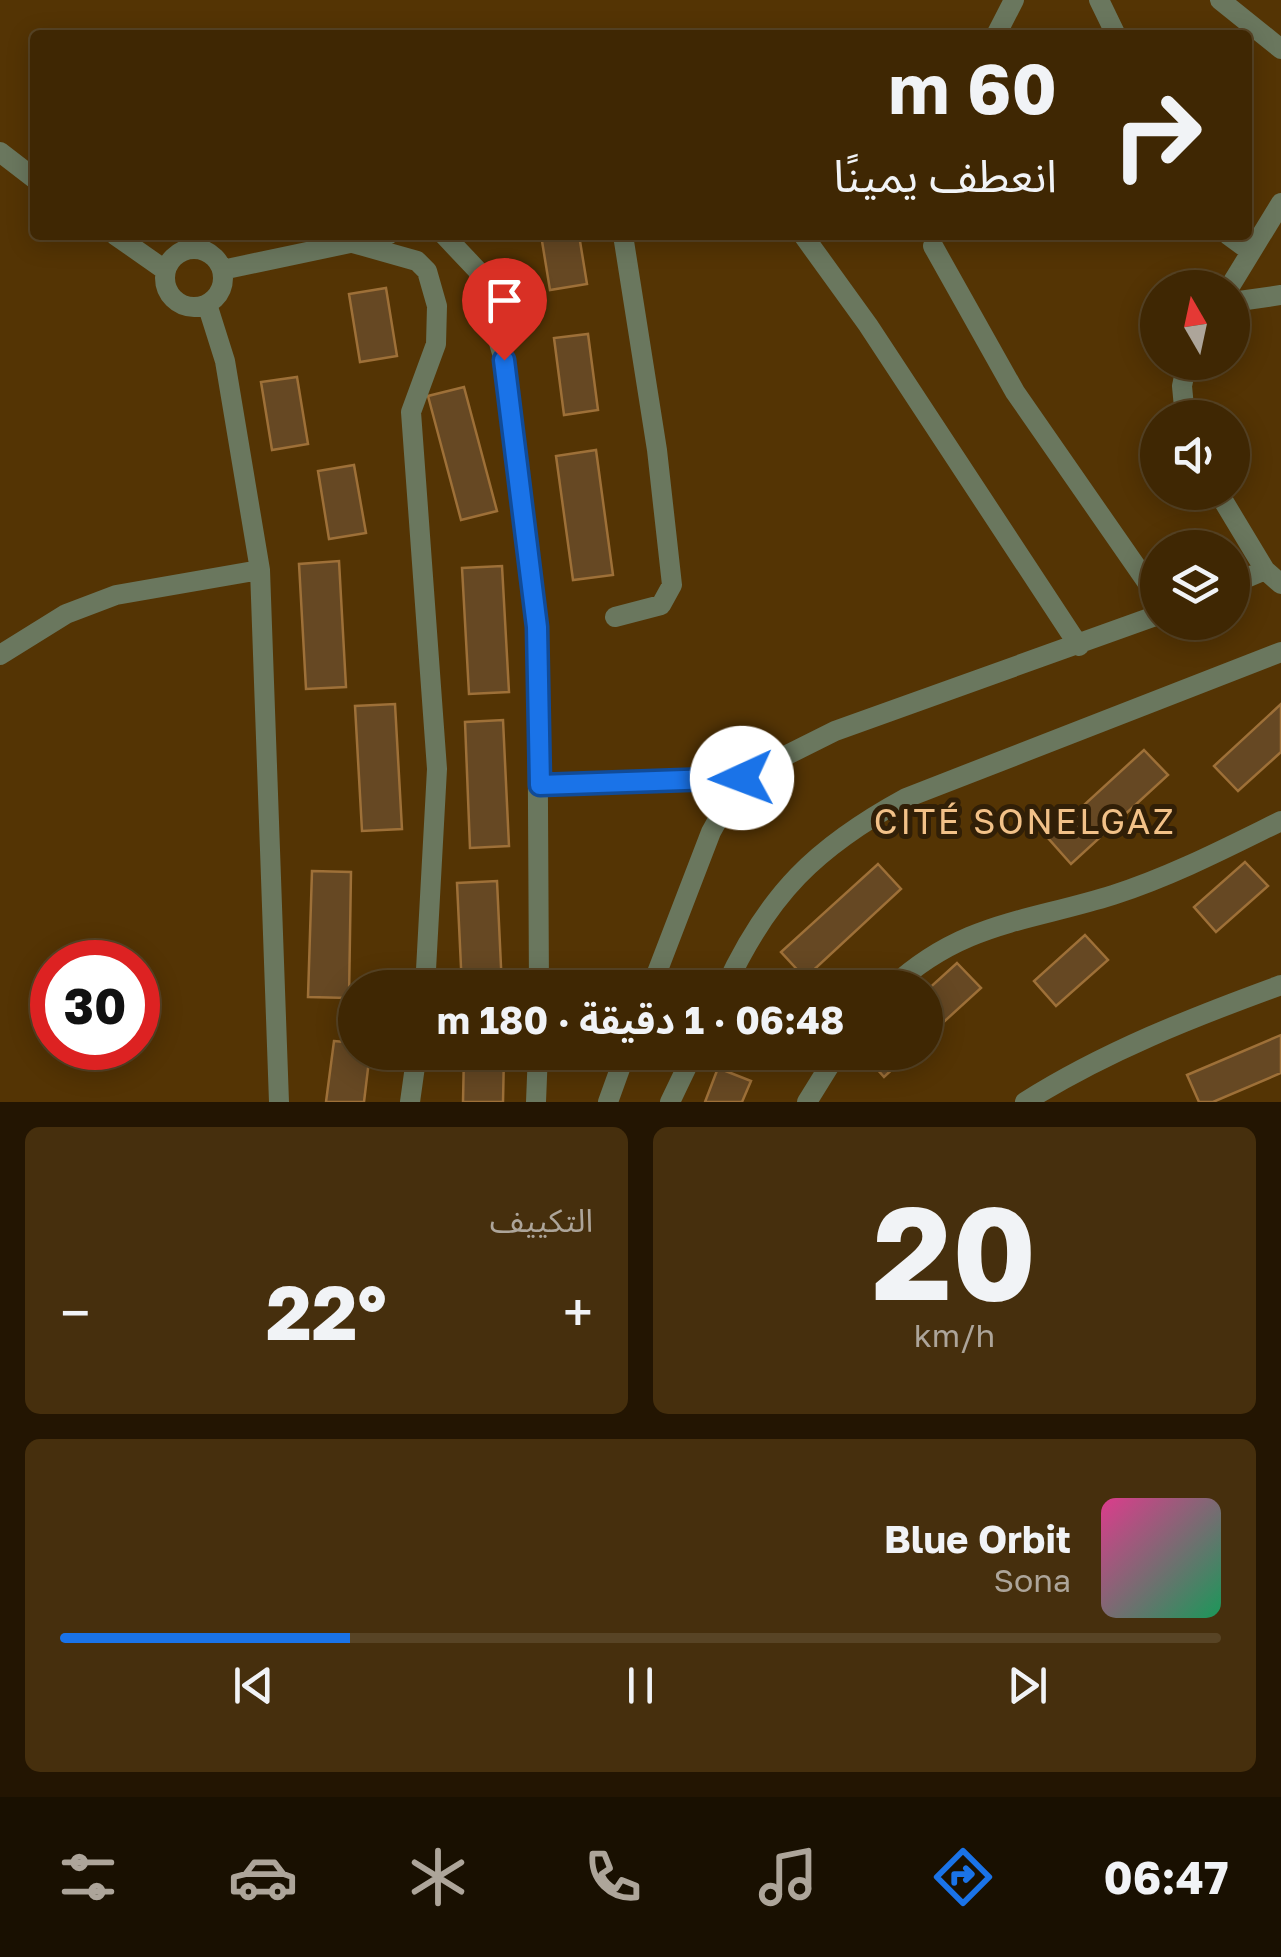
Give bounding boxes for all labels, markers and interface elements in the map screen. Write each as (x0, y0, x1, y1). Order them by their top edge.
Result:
text: 60 m (888, 45, 1057, 129)
icon: right (1092, 70, 1222, 200)
text: انعطف يمينًا (833, 148, 1057, 202)
pin (462, 258, 547, 361)
north arrow (1140, 270, 1250, 380)
map controls (1140, 270, 1250, 640)
icon: arrive (477, 273, 532, 328)
button: sound (1140, 400, 1250, 510)
button: layers (1140, 530, 1250, 640)
position arrow (690, 726, 794, 830)
district label: CITÉ SONELGAZ (874, 800, 1176, 842)
speed limit sign: 30 (30, 940, 160, 1070)
text: 06:48 · 1 دقيقة · 180 m (437, 997, 844, 1042)
text: 20 (873, 1173, 1036, 1329)
text: التكييف (490, 1201, 593, 1239)
text: 22° (266, 1266, 387, 1357)
text: − (60, 1279, 90, 1345)
text: + (563, 1279, 593, 1345)
text: km/h (914, 1316, 995, 1354)
text: Blue Orbit (884, 1516, 1071, 1561)
text: Sona (994, 1561, 1071, 1599)
icon: previous (226, 1658, 281, 1713)
icon: pause (613, 1658, 668, 1713)
icon: next (1000, 1658, 1055, 1713)
icon: filters (53, 1842, 123, 1912)
icon: car (228, 1842, 298, 1912)
icon: climate (403, 1842, 473, 1912)
icon: phone (578, 1842, 648, 1912)
icon: music (753, 1842, 823, 1912)
icon: directions (928, 1842, 998, 1912)
text: 06:47 (1104, 1850, 1228, 1904)

